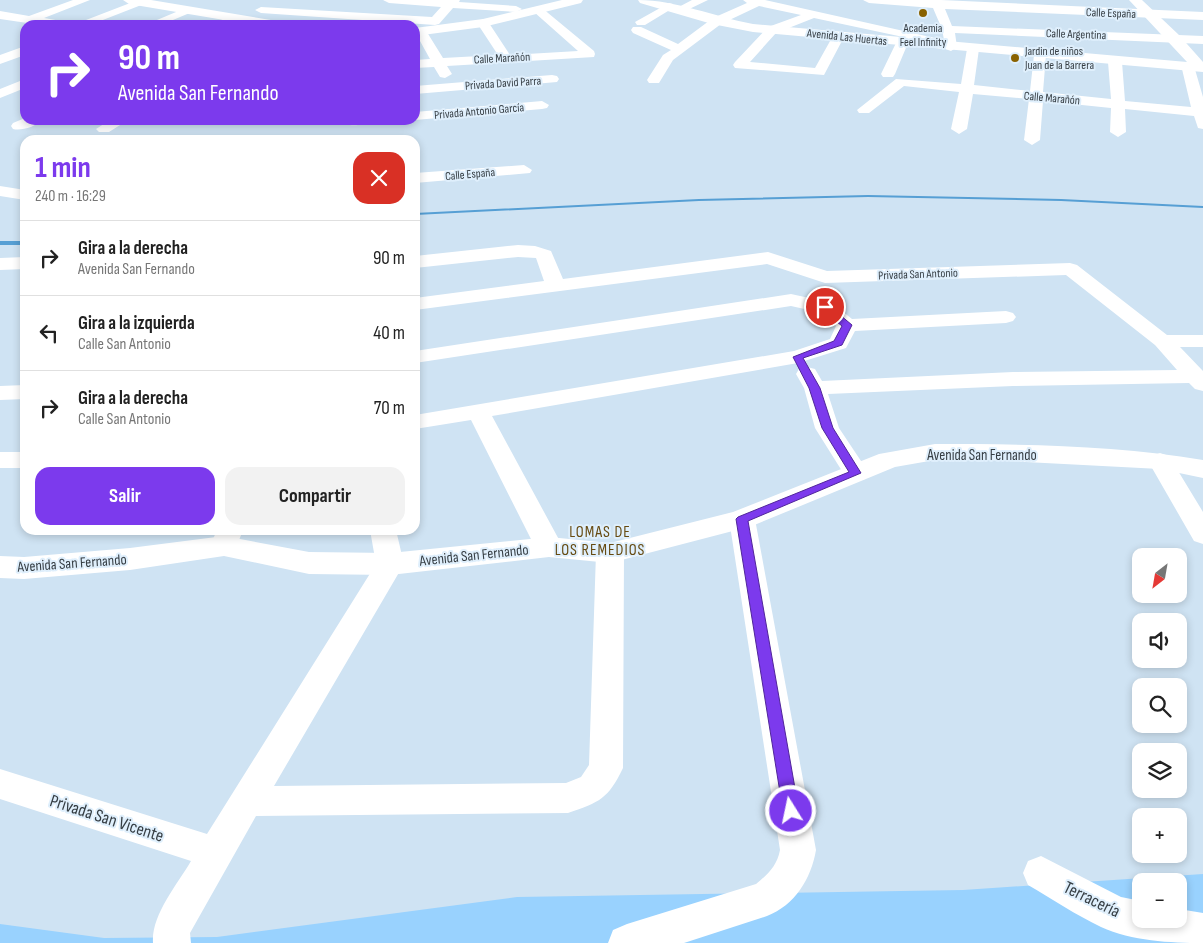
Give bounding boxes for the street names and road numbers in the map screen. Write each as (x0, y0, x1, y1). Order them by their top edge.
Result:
street label: Calle España (1086, 5, 1137, 22)
street label: Avenida Las Huertas (805, 26, 888, 49)
street label: Calle Argentina (1046, 26, 1107, 43)
street label: Calle Marañón (474, 50, 531, 67)
street label: Privada David Parra (464, 73, 542, 94)
street label: Calle Marañón (1023, 89, 1081, 108)
street label: Privada Antonio García (433, 100, 525, 123)
street label: Calle España (444, 165, 496, 184)
street label: Privada San Antonio (878, 266, 958, 283)
street label: Avenida San Fernando (926, 446, 1037, 465)
street label: Avenida San Fernando (418, 540, 529, 571)
street label: Avenida San Fernando (16, 550, 127, 577)
street label: Privada San Vicente (47, 790, 166, 847)
street label: Terracería (1060, 877, 1123, 922)

